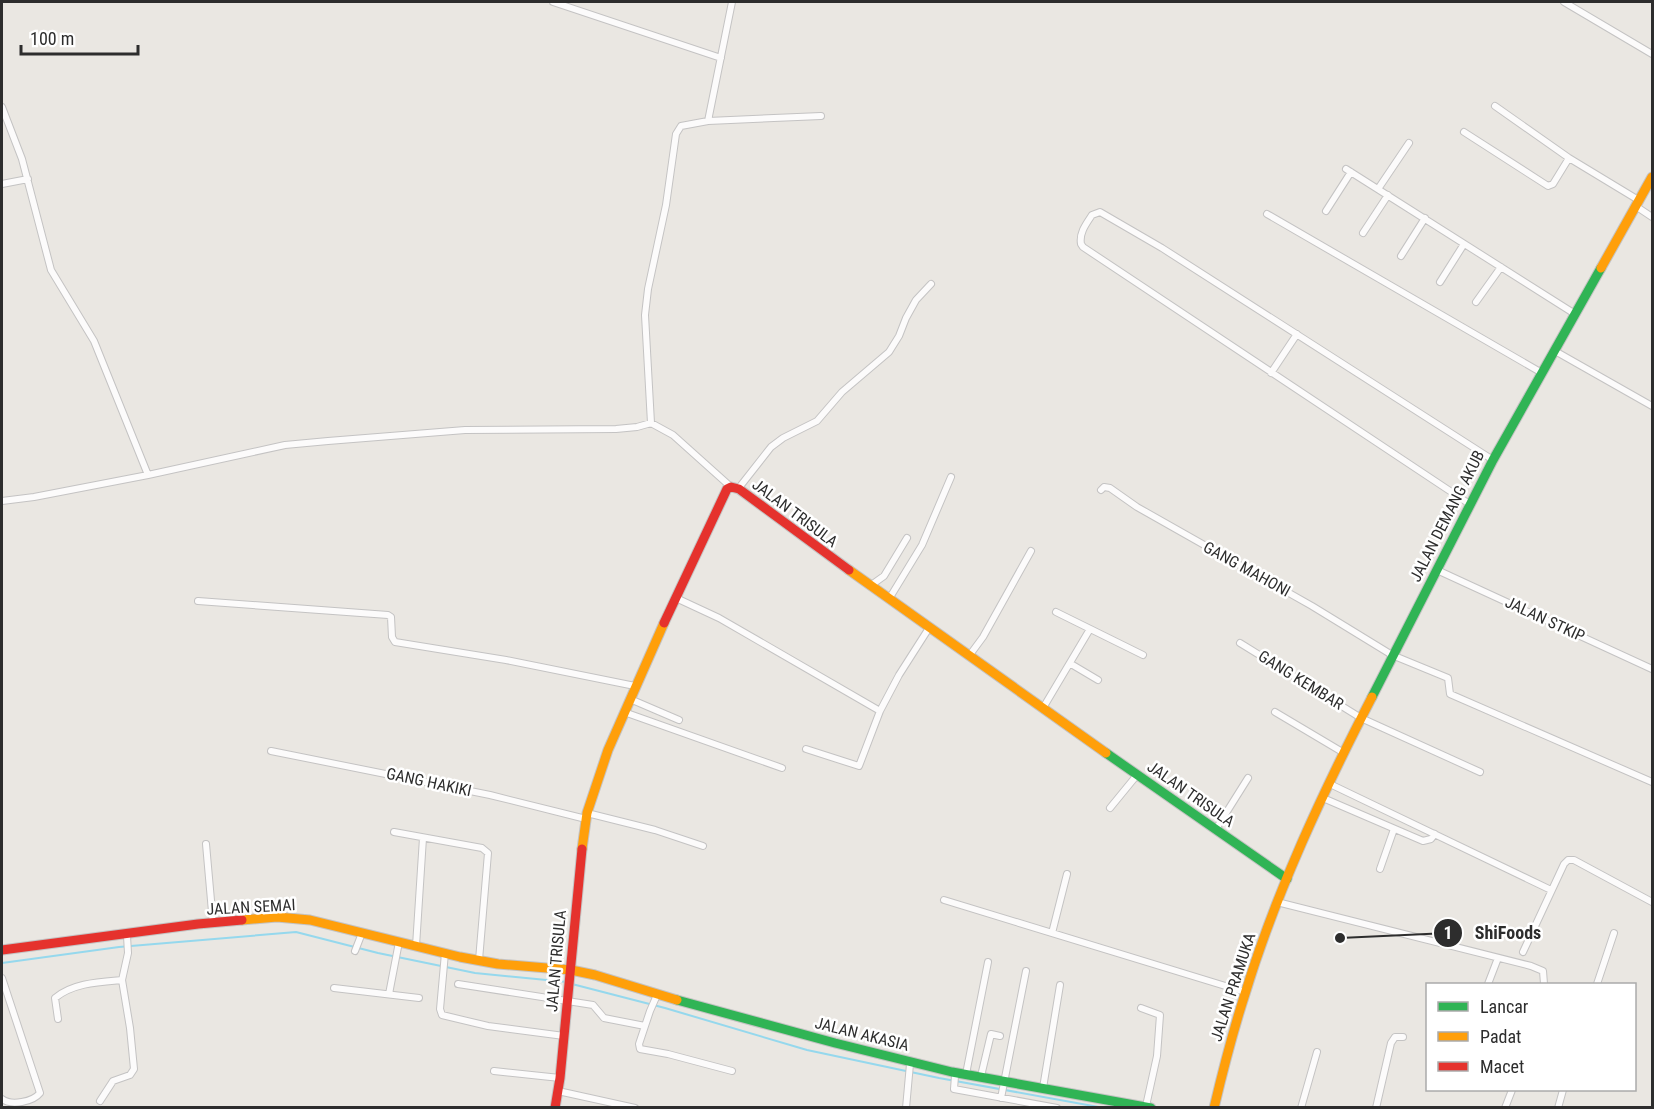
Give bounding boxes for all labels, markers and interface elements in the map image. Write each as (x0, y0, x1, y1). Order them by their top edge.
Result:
scale bar (21, 18, 138, 56)
text: 100 m (30, 28, 74, 49)
street label: JALAN DEMANG AKUB (1406, 447, 1488, 585)
street label: JALAN TRISULA (748, 475, 842, 551)
street label: GANG MAHONI (1200, 537, 1294, 601)
street label: JALAN STKIP (1502, 592, 1588, 646)
street label: GANG KEMBAR (1255, 646, 1348, 714)
street label: JALAN TRISULA (1144, 757, 1238, 831)
street label: GANG HAKIKI (385, 764, 473, 800)
street label: JALAN SEMAI (206, 895, 296, 919)
street label: JALAN TRISULA (542, 909, 570, 1013)
callout: ShiFoods (1433, 915, 1554, 951)
text: 1 (1443, 922, 1453, 943)
text: ShiFoods (1475, 922, 1541, 943)
street label: JALAN PRAMUKA (1207, 930, 1259, 1044)
legend (1426, 983, 1636, 1091)
text: Lancar (1480, 996, 1529, 1017)
street label: JALAN AKASIA (813, 1013, 911, 1055)
text: Padat (1480, 1026, 1521, 1047)
text: Macet (1480, 1056, 1524, 1077)

